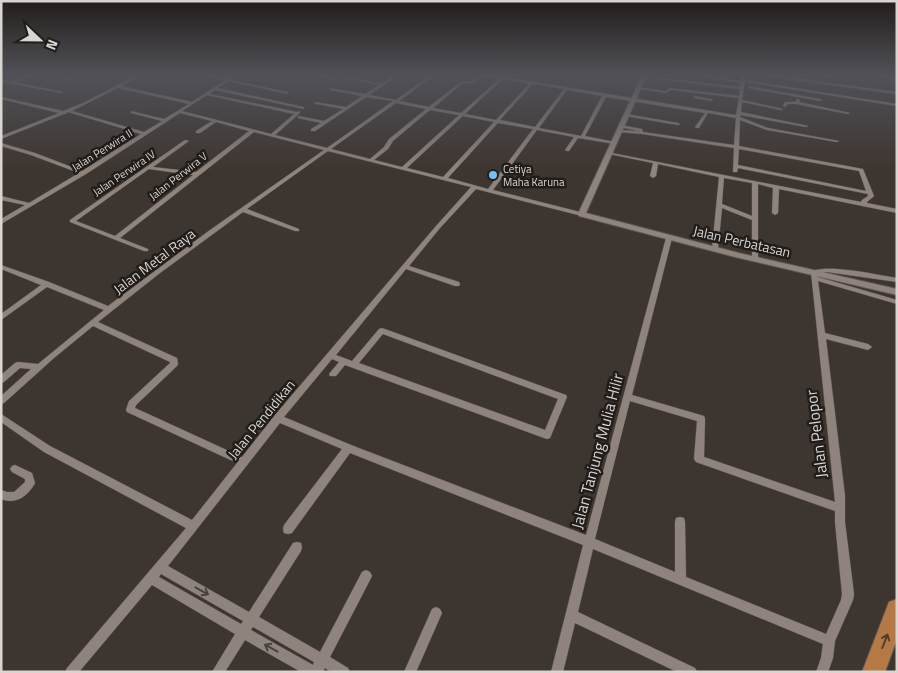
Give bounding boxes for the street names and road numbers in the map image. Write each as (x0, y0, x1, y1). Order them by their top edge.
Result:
street label: Jalan Perwira II (69, 125, 135, 175)
street label: Jalan Perwira IV (89, 146, 159, 200)
street label: Jalan Perwira V (146, 148, 211, 204)
street label: Jalan Perbatasan (691, 220, 793, 262)
street label: Jalan Metal Raya (109, 223, 199, 299)
street label: Jalan Tanjung Mulia Hilir (565, 370, 629, 531)
street label: Jalan Pendidikan (222, 375, 300, 463)
street label: Jalan Pelopor (799, 388, 833, 479)

